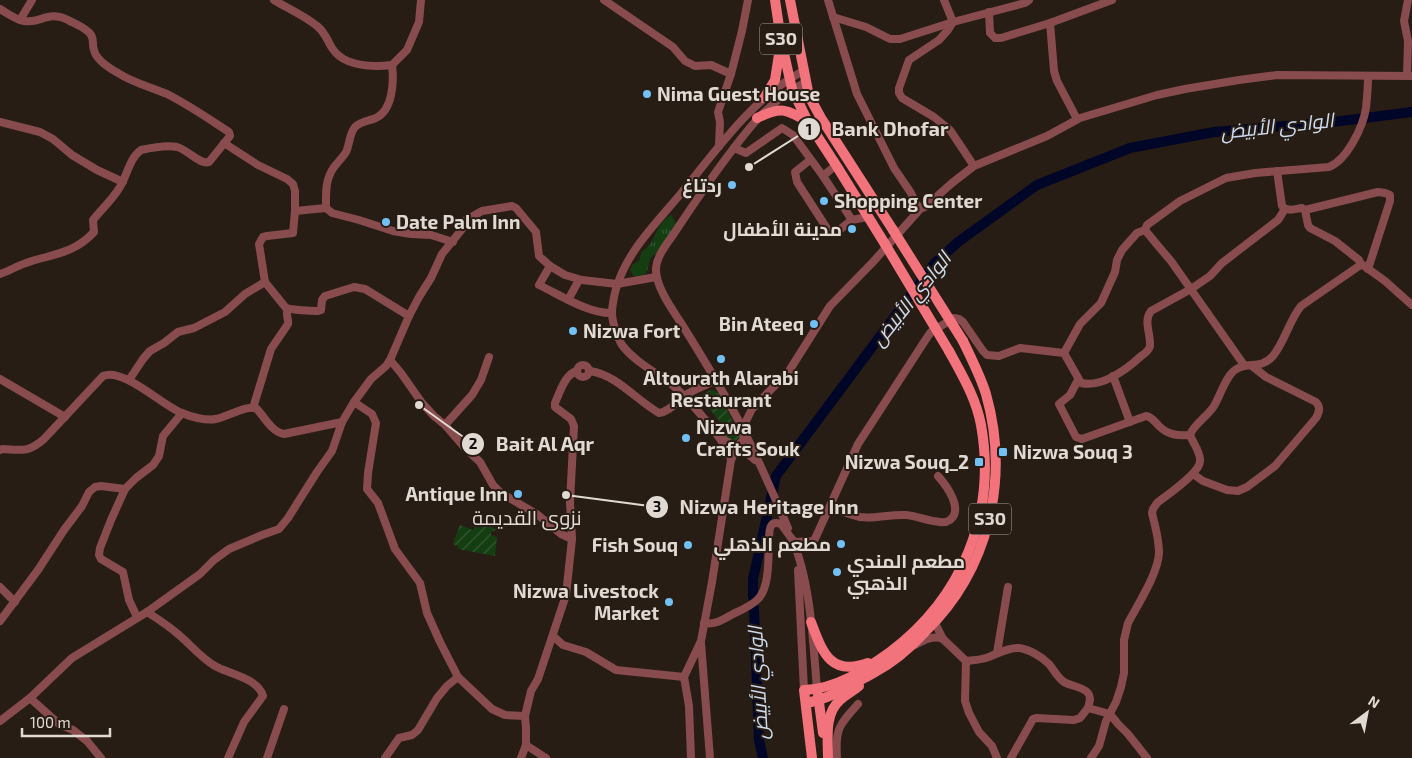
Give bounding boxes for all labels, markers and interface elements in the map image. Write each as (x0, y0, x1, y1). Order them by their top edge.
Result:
road number: S30 (760, 23, 802, 54)
place label: Nima Guest House (657, 82, 821, 105)
marker: Nima Guest House (641, 88, 653, 100)
water label: الوادي الأبيض (1219, 107, 1338, 148)
callout: Bank Dhofar (796, 112, 959, 147)
text: Bank Dhofar (831, 116, 949, 140)
text: 1 (806, 120, 812, 138)
place label: ردتاغ (682, 173, 722, 199)
marker: ردتاغ (726, 179, 738, 191)
place label: Shopping Center (834, 189, 982, 212)
marker: Shopping Center (818, 195, 830, 207)
place label: Date Palm Inn (396, 210, 520, 233)
marker: Date Palm Inn (380, 216, 392, 228)
place label: مدينة الأطفال (723, 217, 842, 242)
marker: مدينة الأطفال (846, 223, 858, 235)
water label: الوادي الأبيض (865, 245, 961, 353)
place label: Bin Ateeq (719, 312, 804, 335)
marker: Bin Ateeq (808, 318, 820, 330)
place label: Nizwa Fort (583, 319, 681, 342)
marker: Nizwa Fort (567, 325, 579, 337)
marker: Altourath Alarabi Restaurant (715, 353, 727, 365)
place label: Altourath Alarabi Restaurant (643, 366, 799, 411)
place label: Nizwa Crafts Souk (696, 415, 800, 460)
callout: Bait Al Aqr (460, 426, 605, 461)
text: Bait Al Aqr (496, 431, 595, 455)
marker: Nizwa Crafts Souk (680, 432, 692, 444)
text: 2 (469, 434, 478, 452)
place label: Nizwa Souq 3 (1013, 440, 1133, 463)
marker: Nizwa Souq 3 (997, 446, 1009, 458)
place label: Nizwa Souq_2 (845, 450, 969, 473)
marker: Nizwa Souq_2 (973, 456, 985, 468)
place label: Antique Inn (405, 482, 508, 505)
marker: Antique Inn (512, 488, 524, 500)
callout: Nizwa Heritage Inn (644, 489, 868, 524)
text: Nizwa Heritage Inn (680, 494, 858, 518)
text: 3 (653, 497, 661, 515)
road number: S30 (969, 504, 1011, 534)
district label: نزوى القديمة (472, 505, 582, 531)
place label: مطعم الذهلي (714, 532, 831, 560)
place label: Fish Souq (592, 533, 678, 556)
marker: مطعم الذهلي (835, 538, 847, 550)
marker: Fish Souq (682, 539, 694, 551)
place label: مطعم المندي الذهبي (847, 549, 965, 599)
marker: مطعم المندي الذهبي (831, 566, 843, 578)
place label: Nizwa Livestock Market (513, 579, 659, 624)
marker: Nizwa Livestock Market (663, 596, 675, 608)
water label: الوادي الأبيض (742, 623, 777, 741)
north arrow (1342, 688, 1392, 738)
text: N (1365, 692, 1383, 711)
scale bar (22, 706, 110, 738)
text: 100 m (30, 713, 71, 731)

